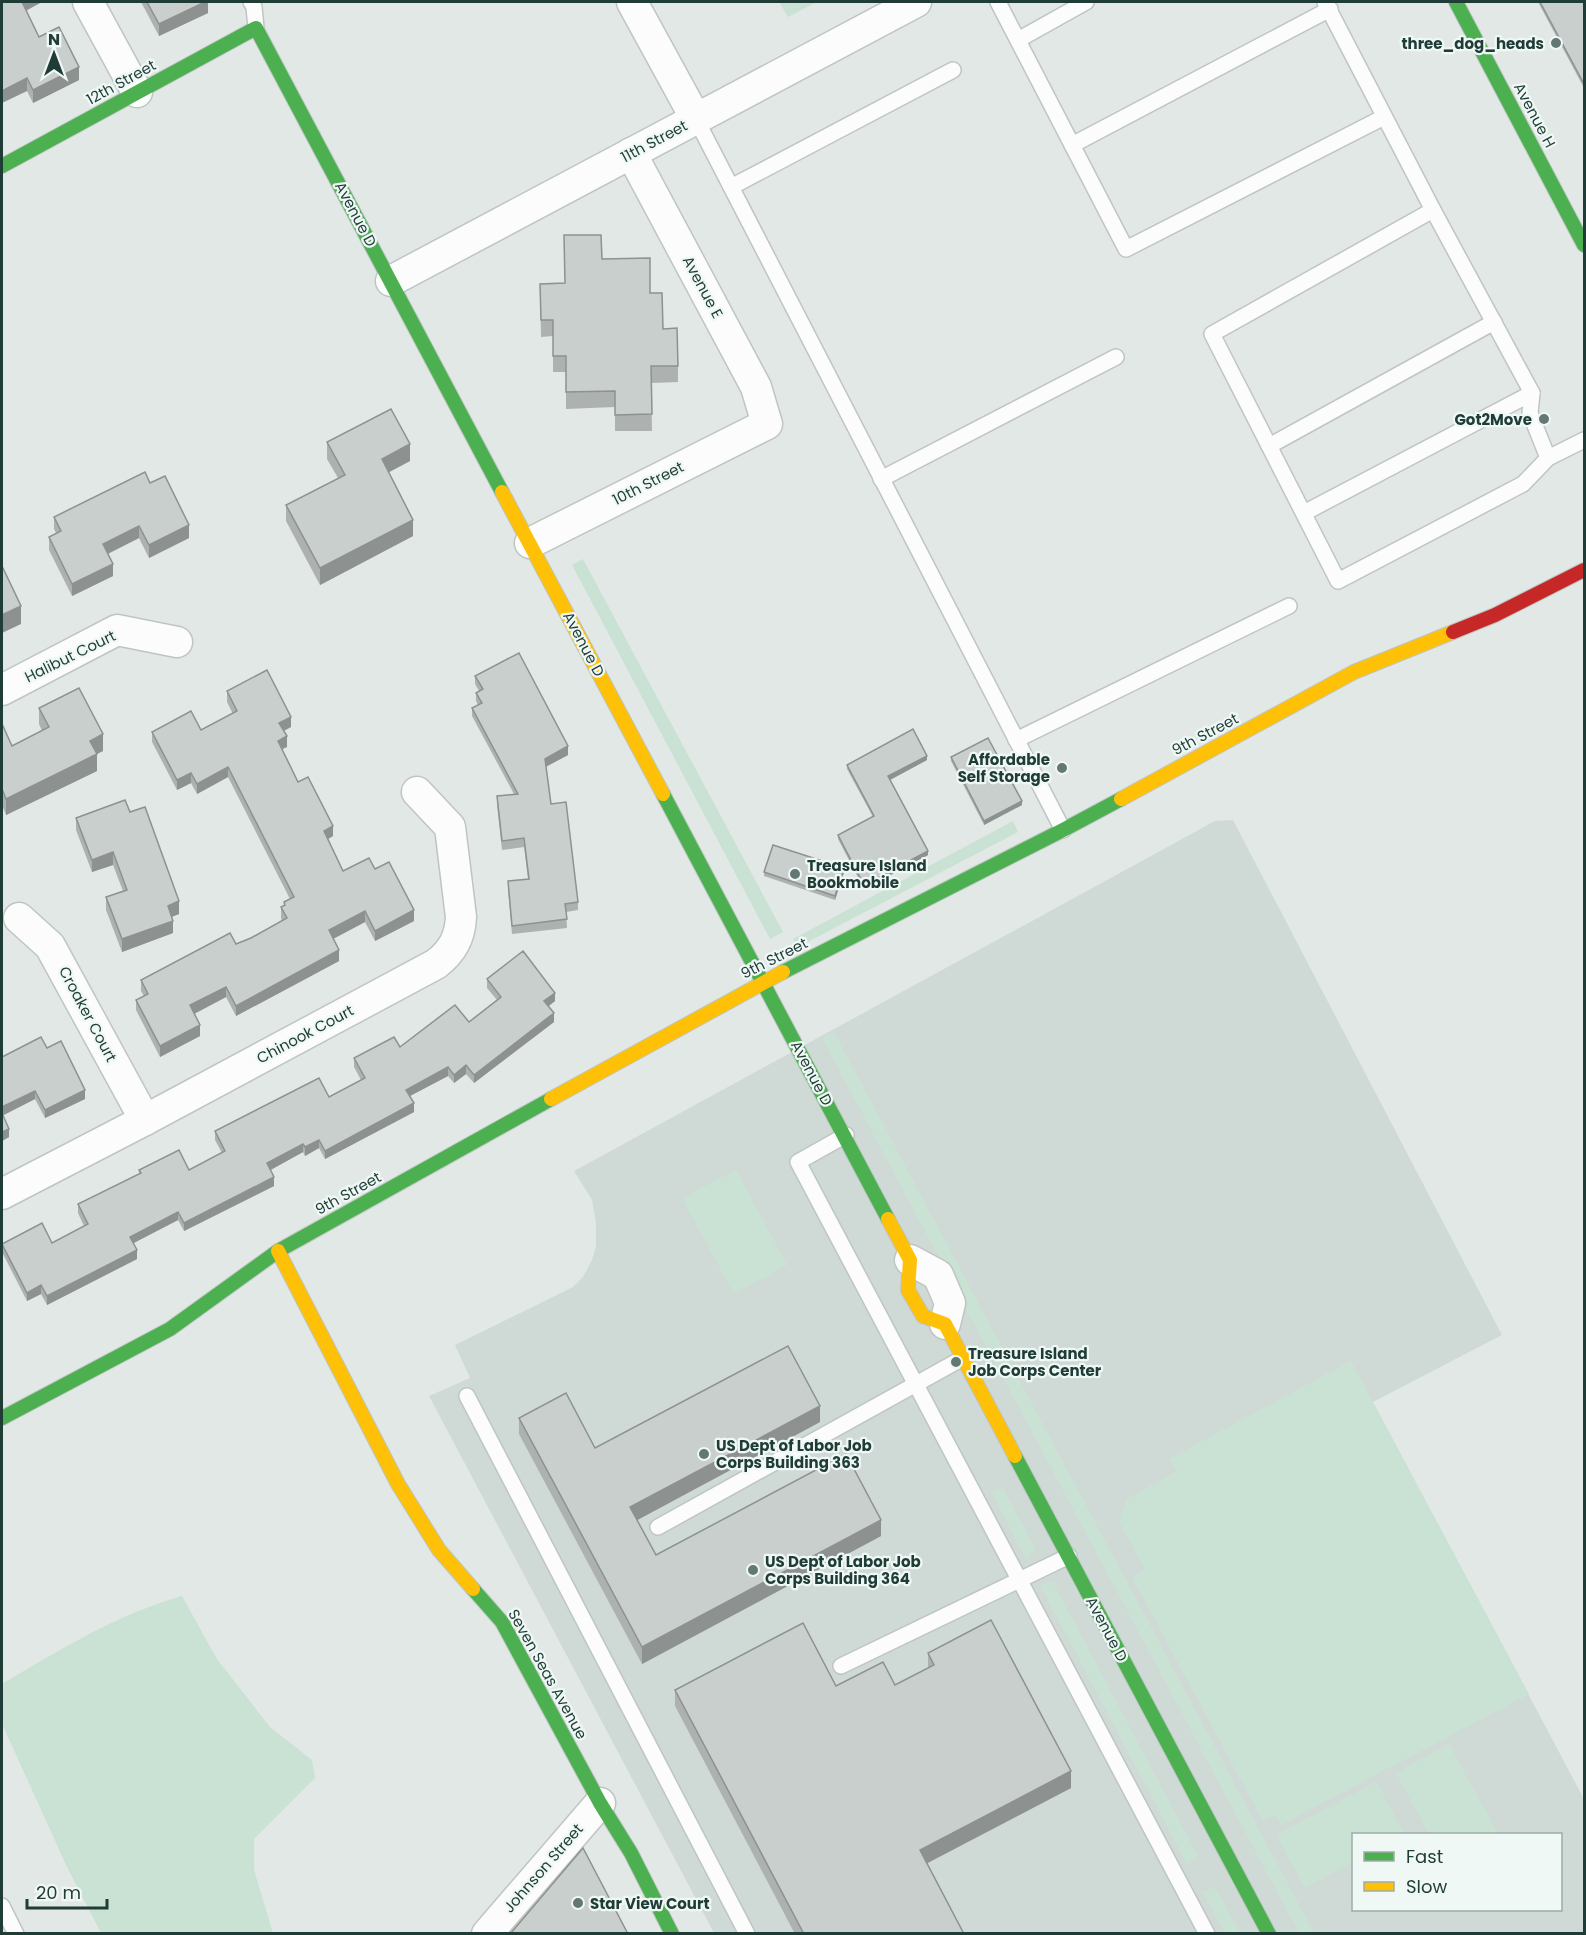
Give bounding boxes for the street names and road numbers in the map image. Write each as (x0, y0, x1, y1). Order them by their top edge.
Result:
street label: 12th Street (82, 54, 160, 110)
street label: Avenue H (1509, 79, 1561, 151)
street label: 11th Street (617, 115, 691, 167)
street label: Avenue D (330, 178, 382, 250)
street label: Avenue E (678, 252, 728, 322)
street label: 10th Street (609, 456, 687, 510)
street label: Avenue D (558, 608, 610, 680)
street label: Halibut Court (21, 625, 119, 687)
street label: 9th Street (1168, 708, 1242, 760)
street label: 9th Street (737, 932, 811, 984)
street label: Croaker Court (54, 963, 122, 1065)
street label: Chinook Court (253, 1000, 357, 1068)
street label: Avenue D (786, 1037, 838, 1109)
street label: 9th Street (311, 1166, 385, 1220)
street label: Avenue D (1081, 1593, 1133, 1665)
street label: Seven Seas Avenue (503, 1605, 593, 1743)
street label: Johnson Street (498, 1819, 588, 1917)

